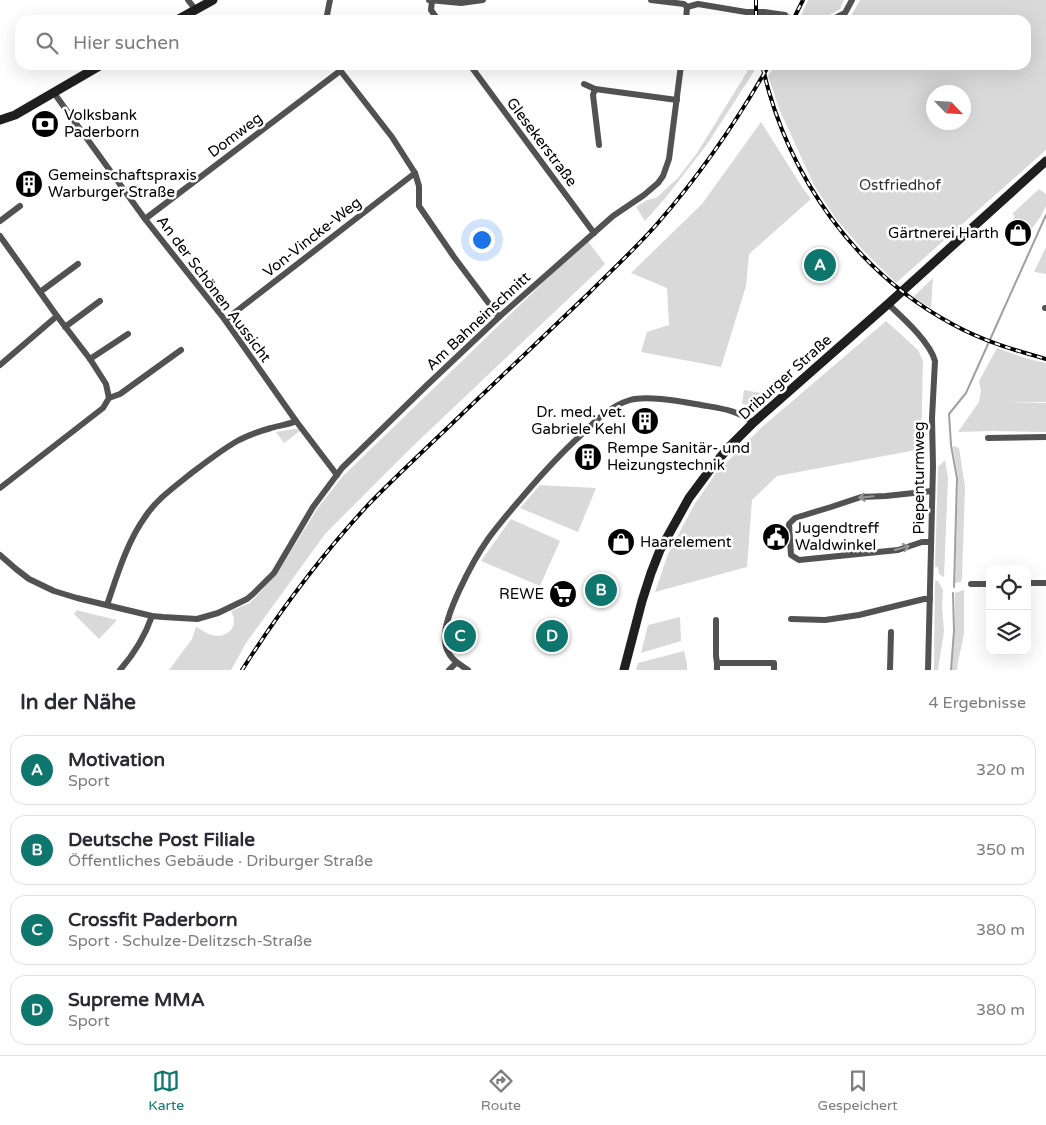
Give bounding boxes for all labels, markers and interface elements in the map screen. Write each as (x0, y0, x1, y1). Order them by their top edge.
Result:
search box (15, 15, 1031, 70)
icon: search (33, 29, 61, 57)
text: Hier suchen (73, 32, 180, 54)
north arrow (926, 85, 971, 130)
street label: Glesekerstraße (503, 94, 581, 190)
place label: Volksbank Paderborn (64, 106, 139, 141)
bank icon: Volksbank Paderborn (30, 109, 60, 139)
street label: Domweg (204, 109, 266, 161)
place label: Gemeinschaftspraxis Warburger Straße (48, 166, 197, 201)
building icon: Gemeinschaftspraxis Warburger Straße (14, 169, 44, 199)
park label: Ostfriedhof (859, 176, 941, 194)
street label: Von-Vincke-Weg (259, 193, 365, 281)
street label: An der Schönen Aussicht (153, 212, 275, 366)
shop icon: Gärtnerei Harth (1003, 218, 1033, 248)
place label: Gärtnerei Harth (888, 224, 999, 242)
your location (469, 227, 495, 253)
pin: A (804, 246, 836, 284)
street label: Am Bahneinschnitt (422, 268, 534, 374)
street label: Driburger Straße (735, 331, 835, 423)
place label: Dr. med. vet. Gabriele Kehl (531, 403, 626, 438)
building icon: Dr. med. vet. Gabriele Kehl (630, 406, 660, 436)
street label: Piepenturmweg (910, 421, 928, 535)
place label: Rempe Sanitär- und Heizungstechnik (607, 439, 750, 474)
building icon: Rempe Sanitär- und Heizungstechnik (573, 442, 603, 472)
one-way arrow (859, 492, 875, 502)
place label: Jugendtreff Waldwinkel (795, 519, 879, 554)
public building icon: Jugendtreff Waldwinkel (761, 522, 791, 552)
shop icon: Haarelement (606, 527, 636, 557)
place label: Haarelement (640, 533, 732, 551)
one-way arrow (894, 543, 910, 552)
map controls (986, 565, 1031, 655)
button: locate (986, 565, 1031, 610)
pin: B (585, 571, 617, 609)
supermarket icon: REWE (548, 579, 578, 609)
place label: REWE (499, 585, 544, 603)
button: layers (986, 610, 1031, 655)
pin: C (444, 617, 476, 655)
pin: D (536, 617, 568, 655)
text: In der Nähe (20, 690, 136, 715)
text: 4 Ergebnisse (928, 693, 1026, 713)
text: Motivation (68, 749, 165, 771)
text: A (31, 760, 43, 780)
text: 320 m (976, 760, 1025, 780)
text: Sport (68, 771, 110, 791)
text: Deutsche Post Filiale (68, 829, 255, 851)
text: B (31, 840, 43, 860)
text: 350 m (976, 840, 1025, 860)
text: Öffentliches Gebäude · Driburger Straße (68, 851, 373, 871)
text: Crossfit Paderborn (68, 909, 238, 931)
text: C (31, 920, 43, 940)
text: 380 m (976, 920, 1025, 940)
text: Sport · Schulze-Delitzsch-Straße (68, 931, 312, 951)
text: Supreme MMA (68, 989, 205, 1011)
text: D (31, 1000, 43, 1020)
text: 380 m (976, 1000, 1025, 1020)
text: Sport (68, 1011, 110, 1031)
tab: Karte (148, 1067, 184, 1114)
tab: Route (481, 1067, 521, 1114)
tab: Gespeichert (818, 1067, 898, 1114)

